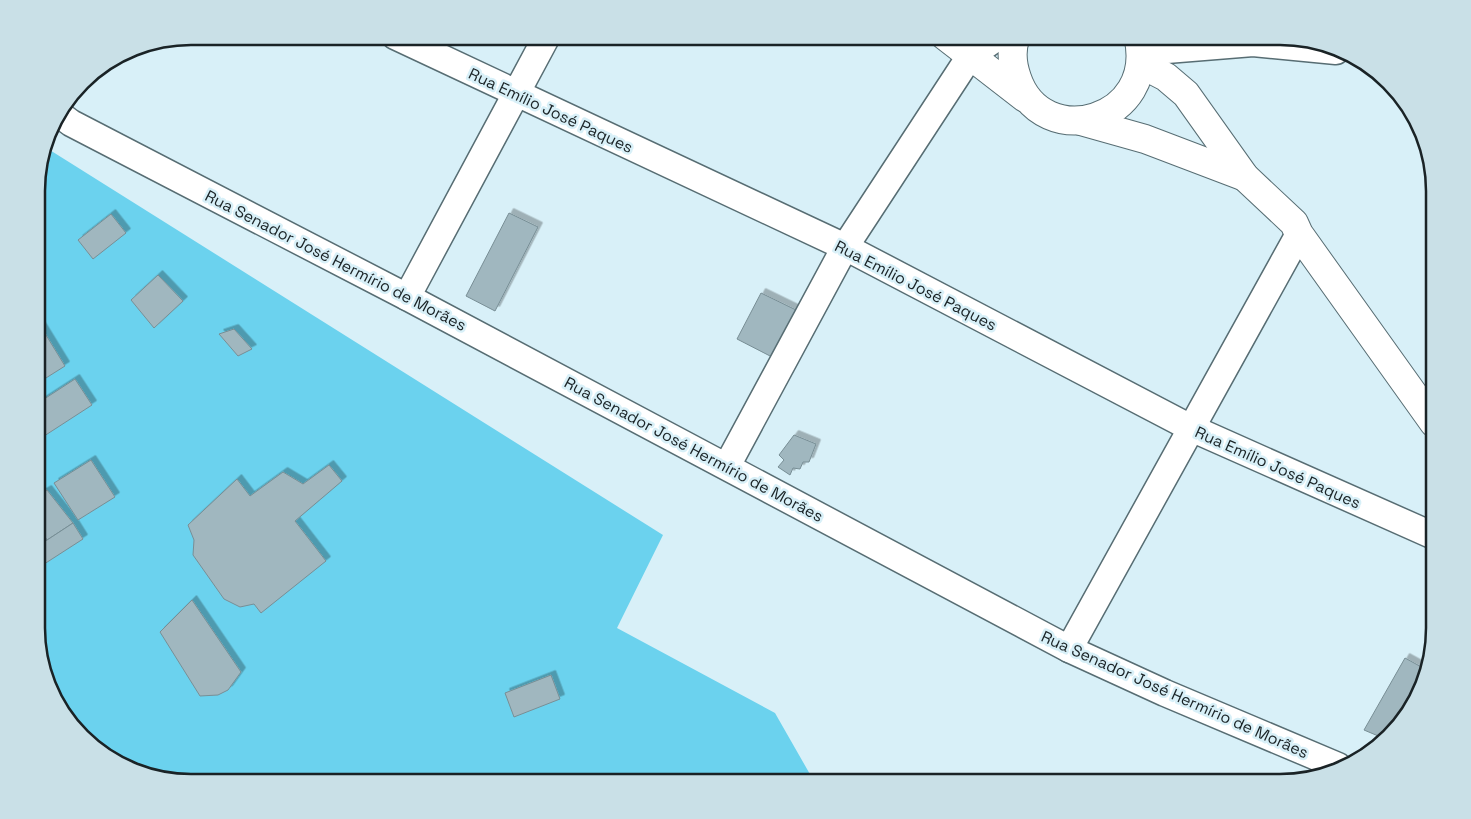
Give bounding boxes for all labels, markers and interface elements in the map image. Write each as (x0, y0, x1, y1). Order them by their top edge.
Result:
street label: Rua Emílio José Paques (465, 63, 636, 158)
street label: Rua Senador José Hermírio de Morães (202, 185, 470, 336)
street label: Rua Emílio José Paques (831, 235, 1000, 335)
street label: Rua Senador José Hermírio de Morães (561, 372, 827, 527)
street label: Rua Emílio José Paques (1192, 421, 1364, 513)
street label: Rua Senador José Hermírio de Morães (1038, 626, 1312, 763)

